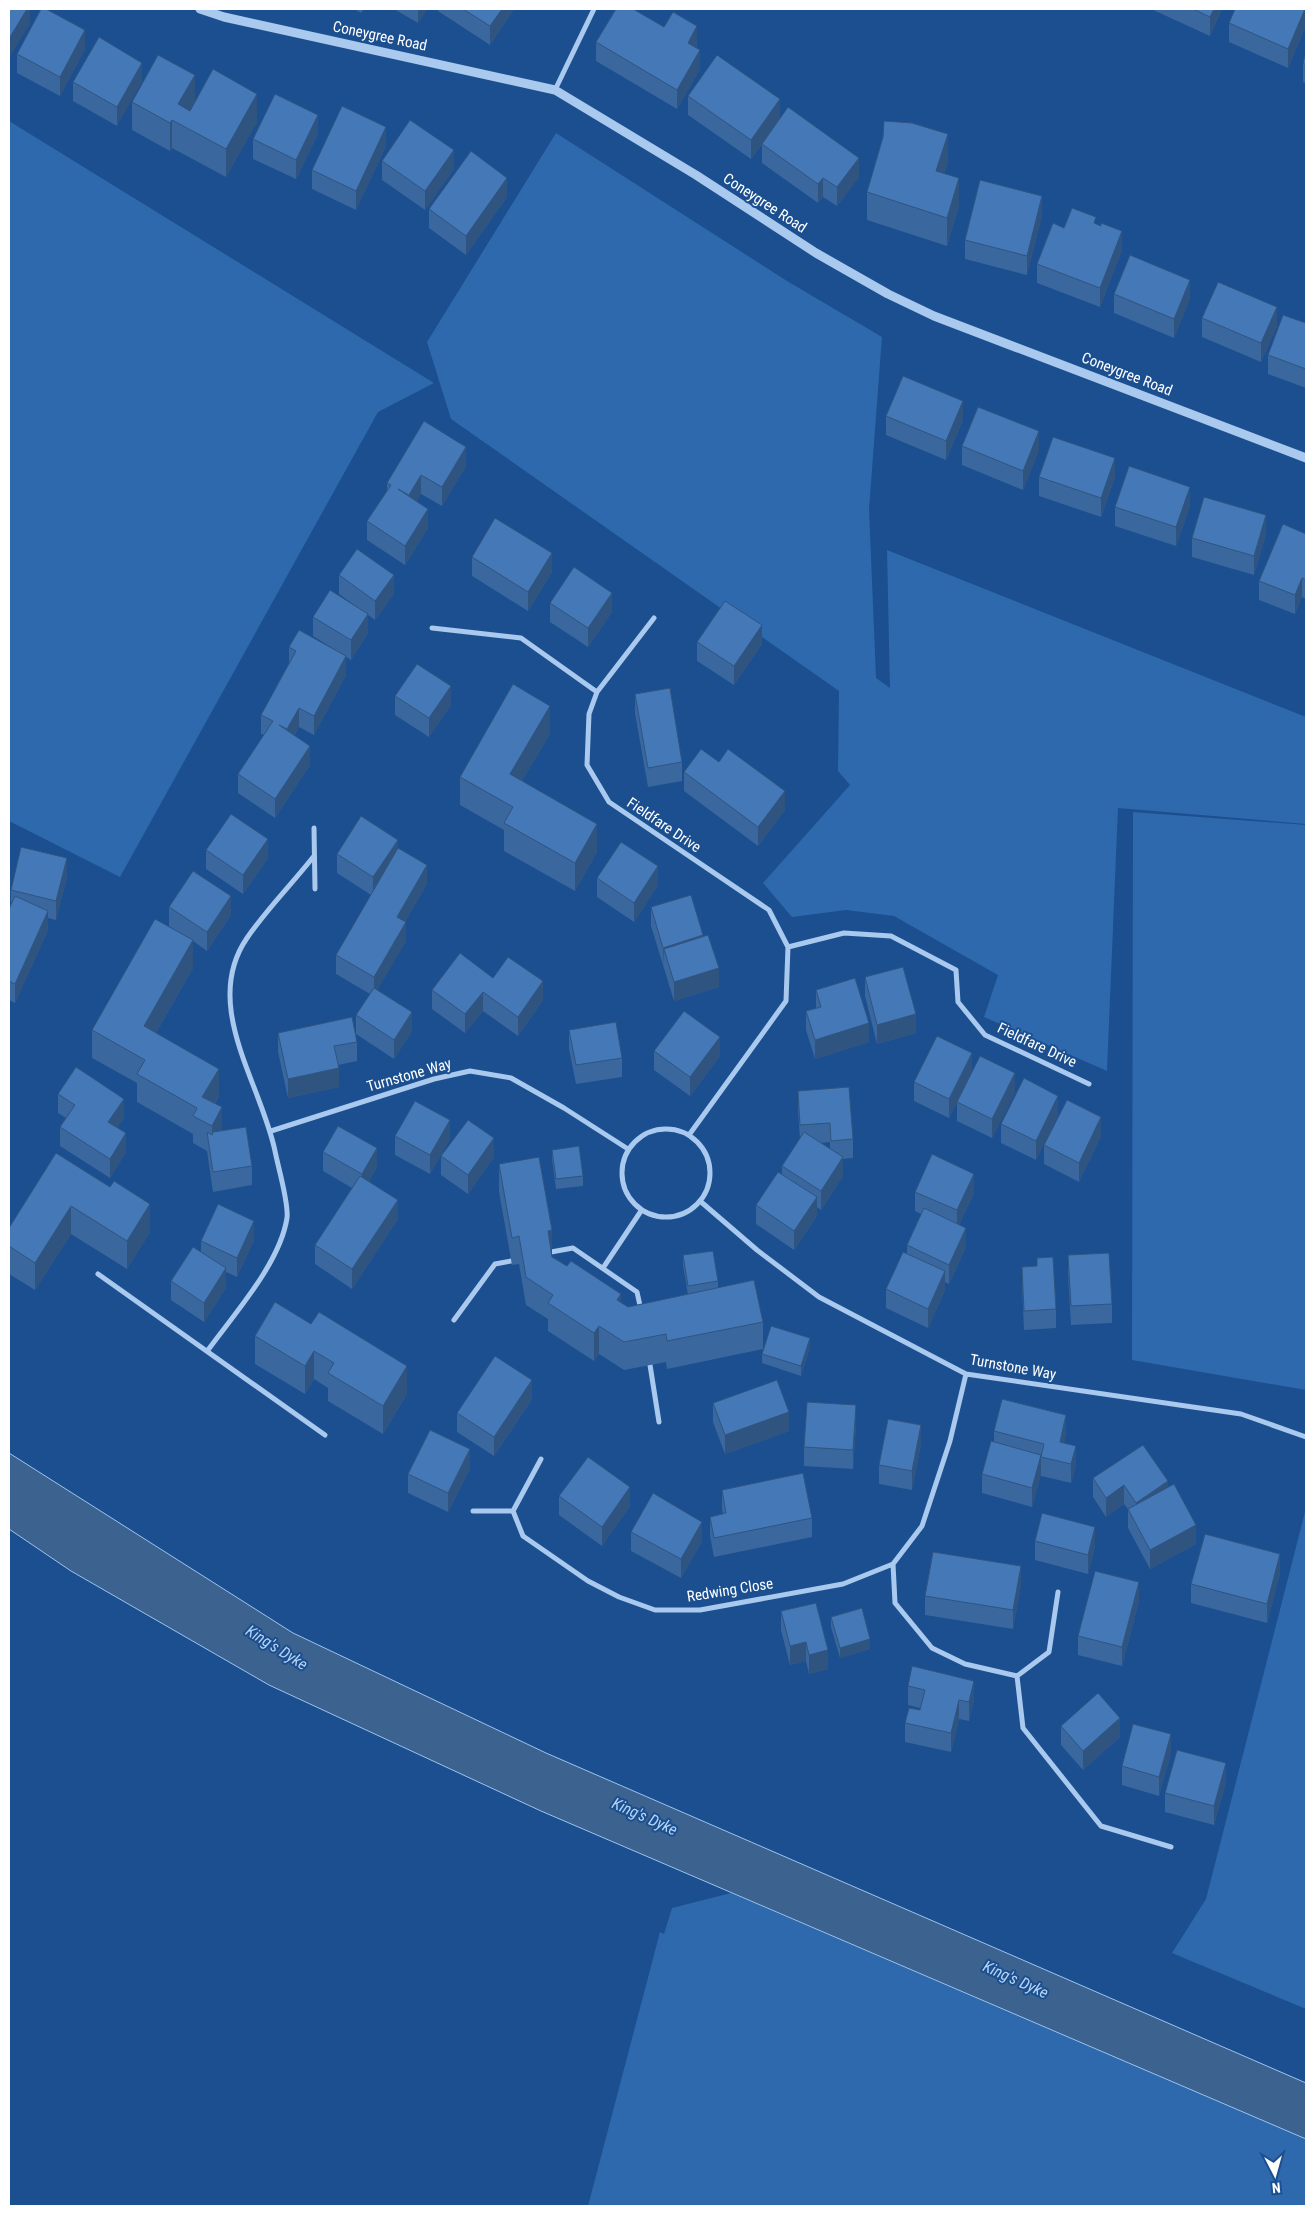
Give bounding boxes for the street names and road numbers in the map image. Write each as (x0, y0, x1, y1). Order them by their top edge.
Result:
street label: Coneygree Road (331, 17, 429, 55)
street label: Coneygree Road (720, 169, 810, 237)
street label: Coneygree Road (1079, 348, 1175, 400)
street label: Fieldfare Drive (624, 794, 704, 856)
street label: Fieldfare Drive (995, 1019, 1079, 1071)
street label: Turnstone Way (365, 1054, 453, 1096)
street label: Turnstone Way (969, 1351, 1057, 1383)
street label: Redwing Close (686, 1574, 774, 1606)

